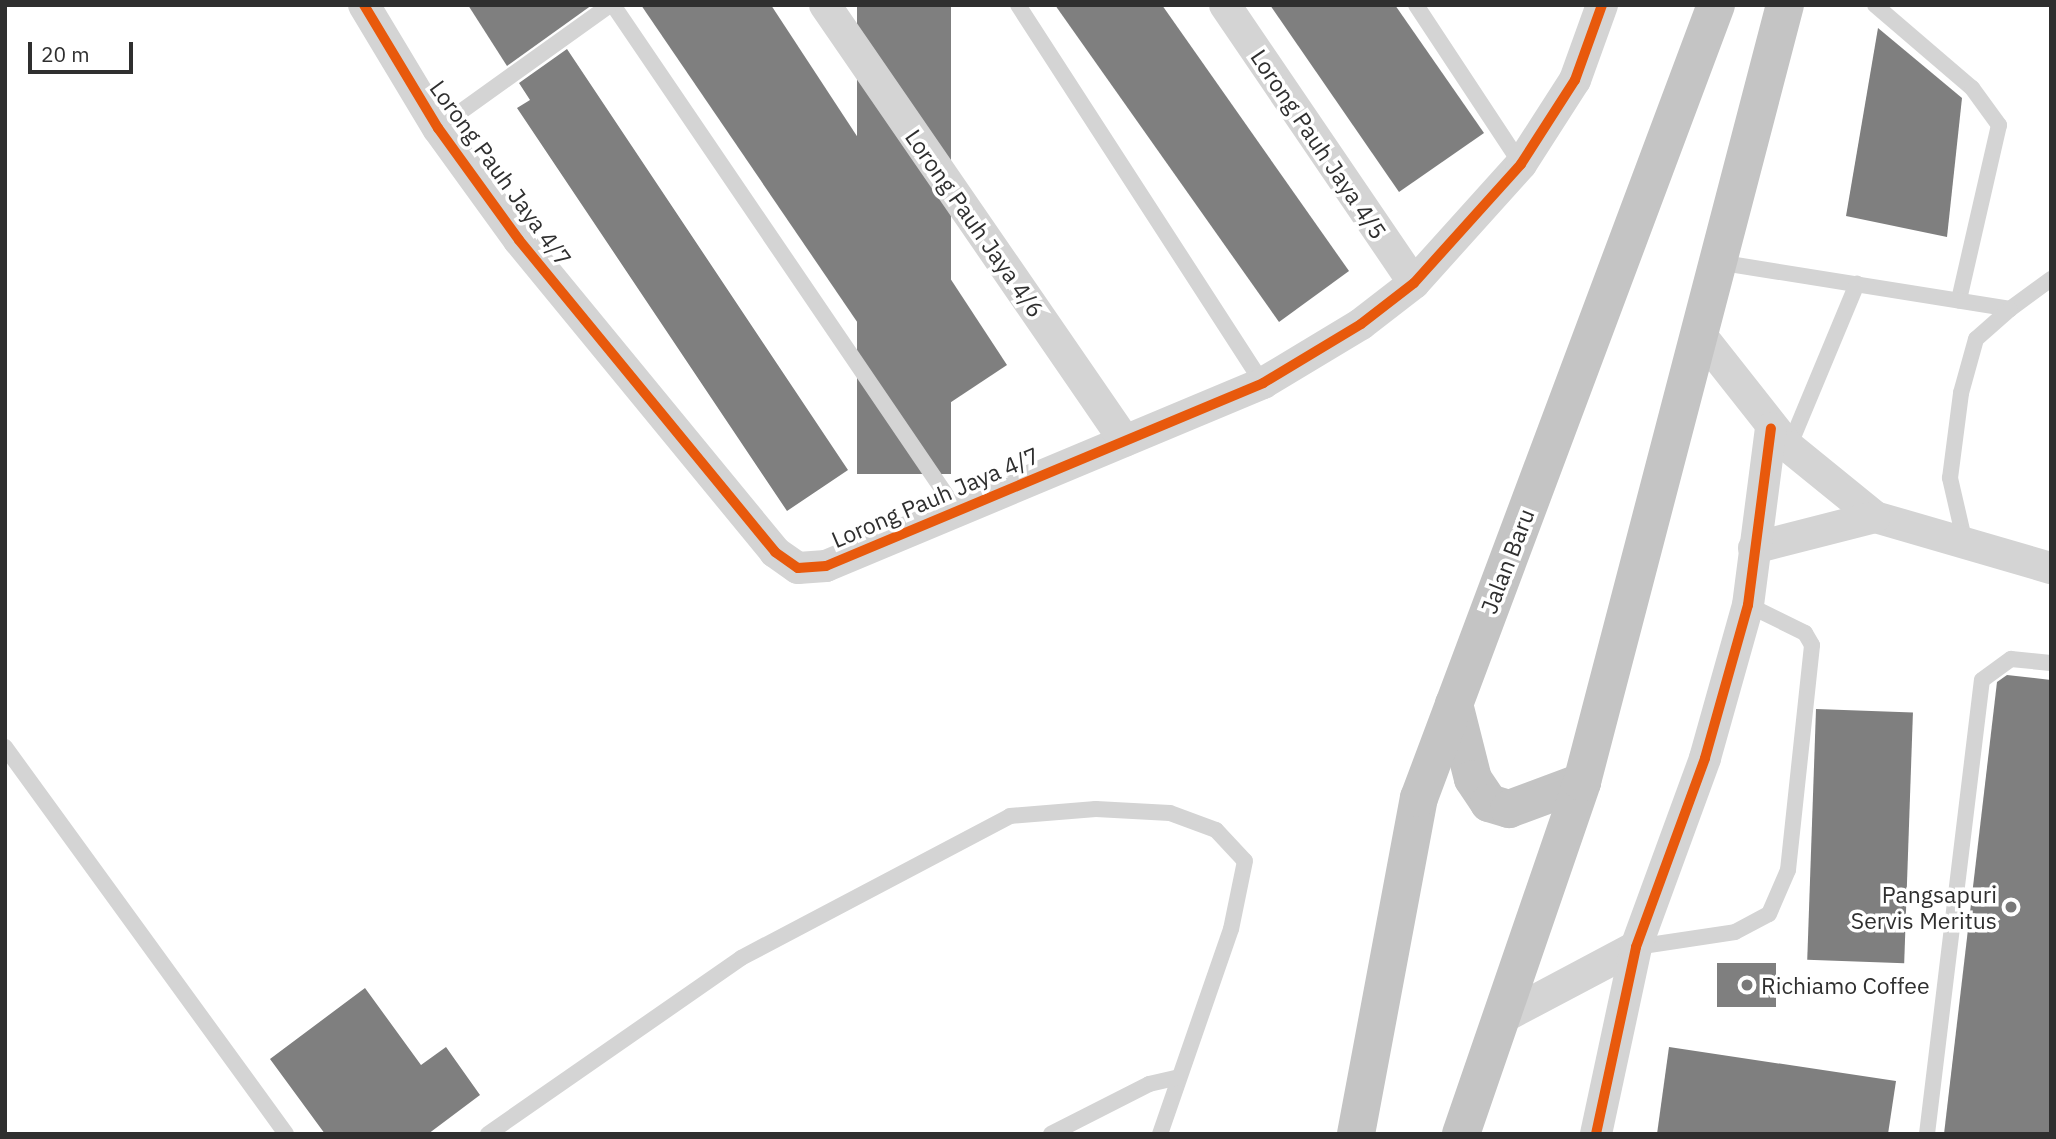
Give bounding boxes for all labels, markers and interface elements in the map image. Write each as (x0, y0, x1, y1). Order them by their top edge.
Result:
scale bar (32, 28, 136, 72)
text: 20 m (41, 40, 90, 68)
street label: Lorong Pauh Jaya 4/5 (1245, 44, 1393, 244)
street label: Lorong Pauh Jaya 4/7 (424, 75, 578, 271)
street label: Lorong Pauh Jaya 4/6 (900, 124, 1050, 322)
street label: Lorong Pauh Jaya 4/7 (827, 441, 1043, 553)
street label: Jalan Baru (1474, 505, 1540, 617)
place label: Pangsapuri Servis Meritus (1851, 880, 1997, 934)
marker: Pangsapuri Servis Meritus (2003, 899, 2019, 915)
place label: Richiamo Coffee (1761, 971, 1930, 999)
marker: Richiamo Coffee (1739, 977, 1755, 993)

